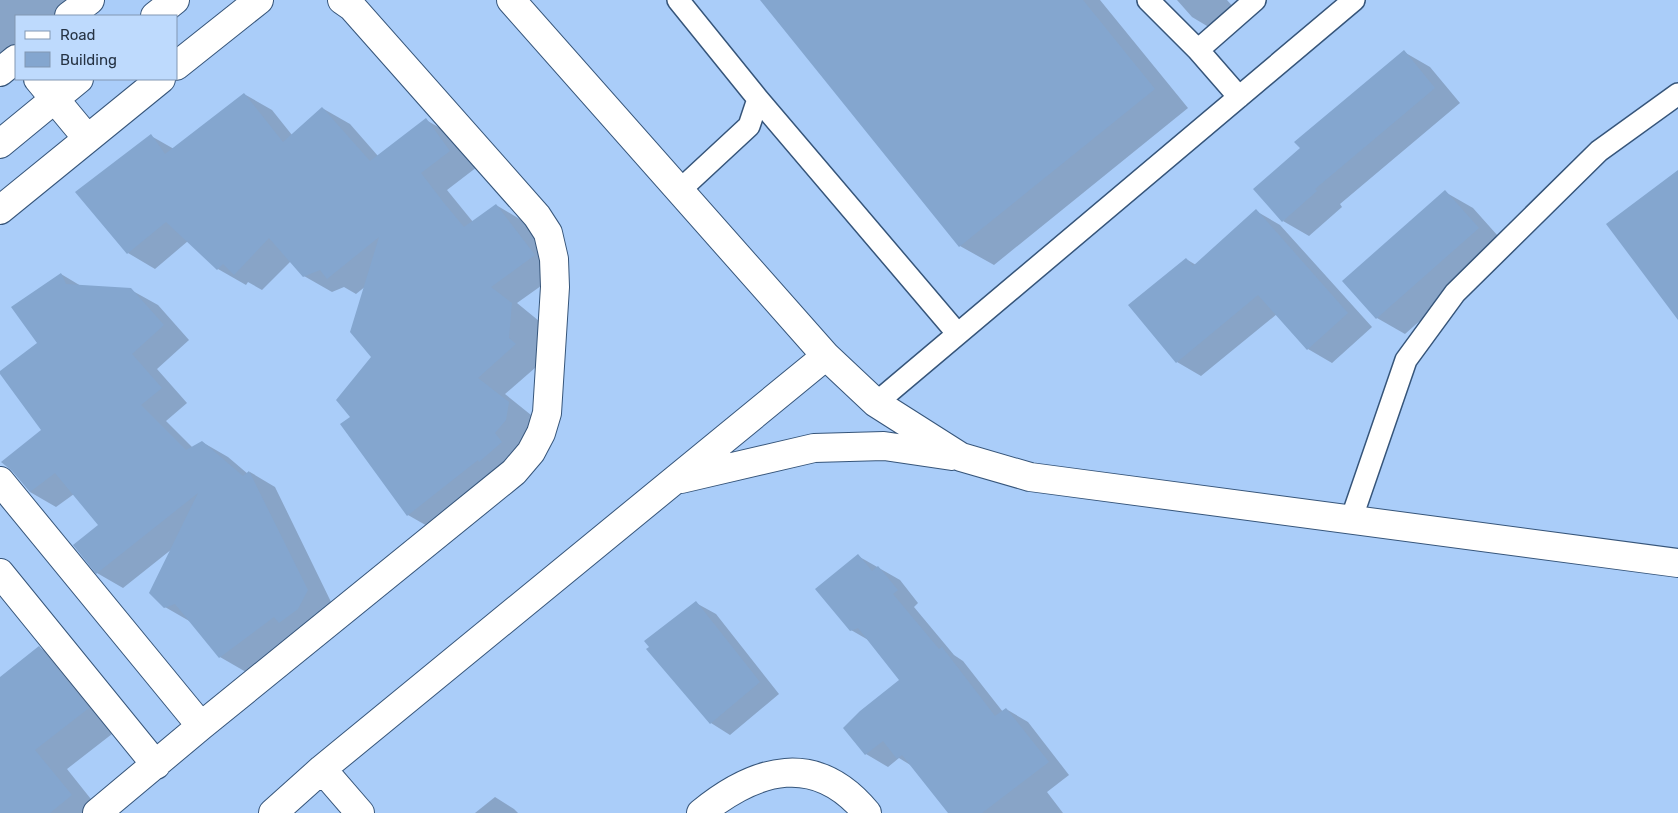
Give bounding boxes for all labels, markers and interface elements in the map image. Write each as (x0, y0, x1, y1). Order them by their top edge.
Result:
legend (15, 15, 178, 80)
text: Road (60, 26, 96, 44)
text: Building (60, 51, 117, 69)

